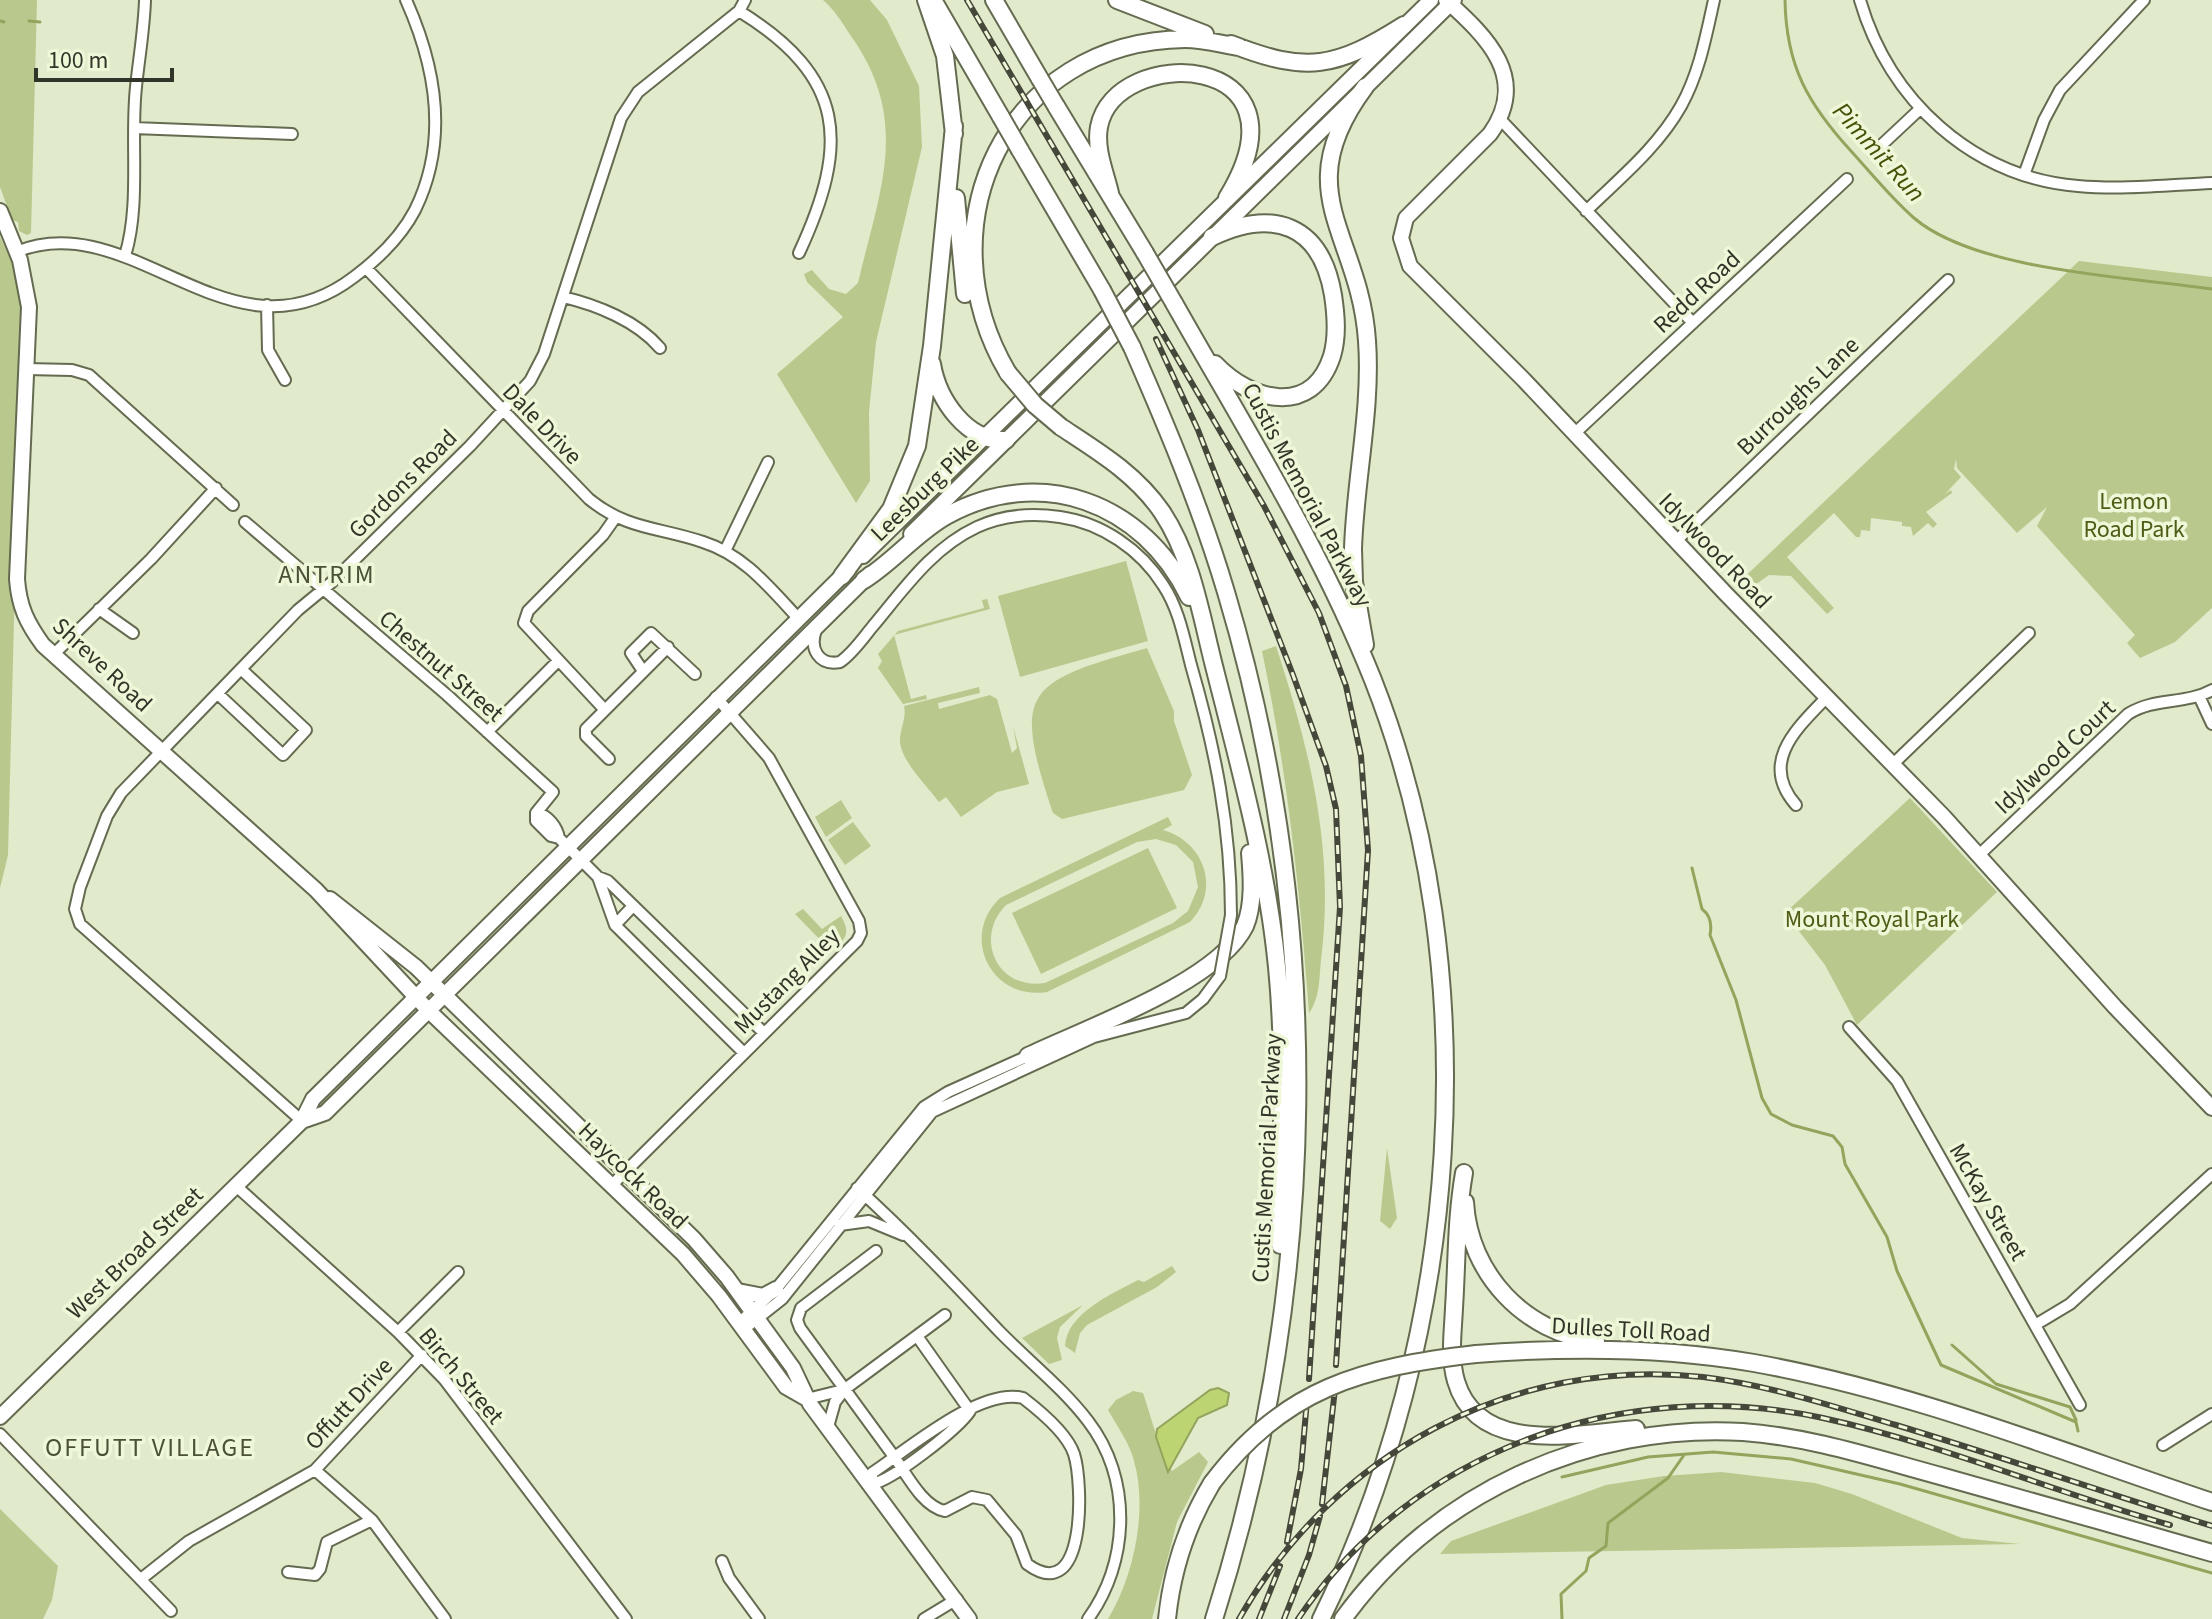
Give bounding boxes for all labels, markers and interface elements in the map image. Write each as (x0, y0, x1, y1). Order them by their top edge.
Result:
scale bar (36, 32, 172, 82)
text: 100 m (48, 43, 108, 78)
water label: Pimmit Run (1824, 94, 1934, 210)
street label: Redd Road (1645, 242, 1749, 342)
street label: Burroughs Lane (1729, 328, 1867, 464)
street label: Dale Drive (494, 375, 590, 473)
street label: Custis Memorial Parkway (1233, 377, 1381, 613)
street label: Gordons Road (341, 422, 465, 546)
street label: Leesburg Pike (863, 428, 987, 550)
park label: Lemon Road Park (2083, 484, 2185, 547)
street label: Idylwood Road (1650, 485, 1780, 617)
district label: ANTRIM (278, 556, 376, 593)
street label: Chestnut Street (371, 602, 511, 730)
street label: Shreve Road (44, 609, 160, 721)
street label: Idylwood Court (1987, 692, 2123, 822)
park label: Mount Royal Park (1785, 902, 1959, 937)
street label: Mustang Alley (726, 920, 848, 1042)
street label: Custis Memorial Parkway (1243, 1032, 1291, 1284)
street label: Haycock Road (570, 1114, 696, 1238)
street label: McKay Street (1940, 1137, 2036, 1267)
street label: West Broad Street (59, 1178, 211, 1328)
street label: Dulles Toll Road (1550, 1308, 1712, 1352)
street label: Birch Street (410, 1320, 512, 1432)
street label: Offutt Drive (297, 1350, 401, 1458)
district label: OFFUTT VILLAGE (45, 1429, 255, 1466)

